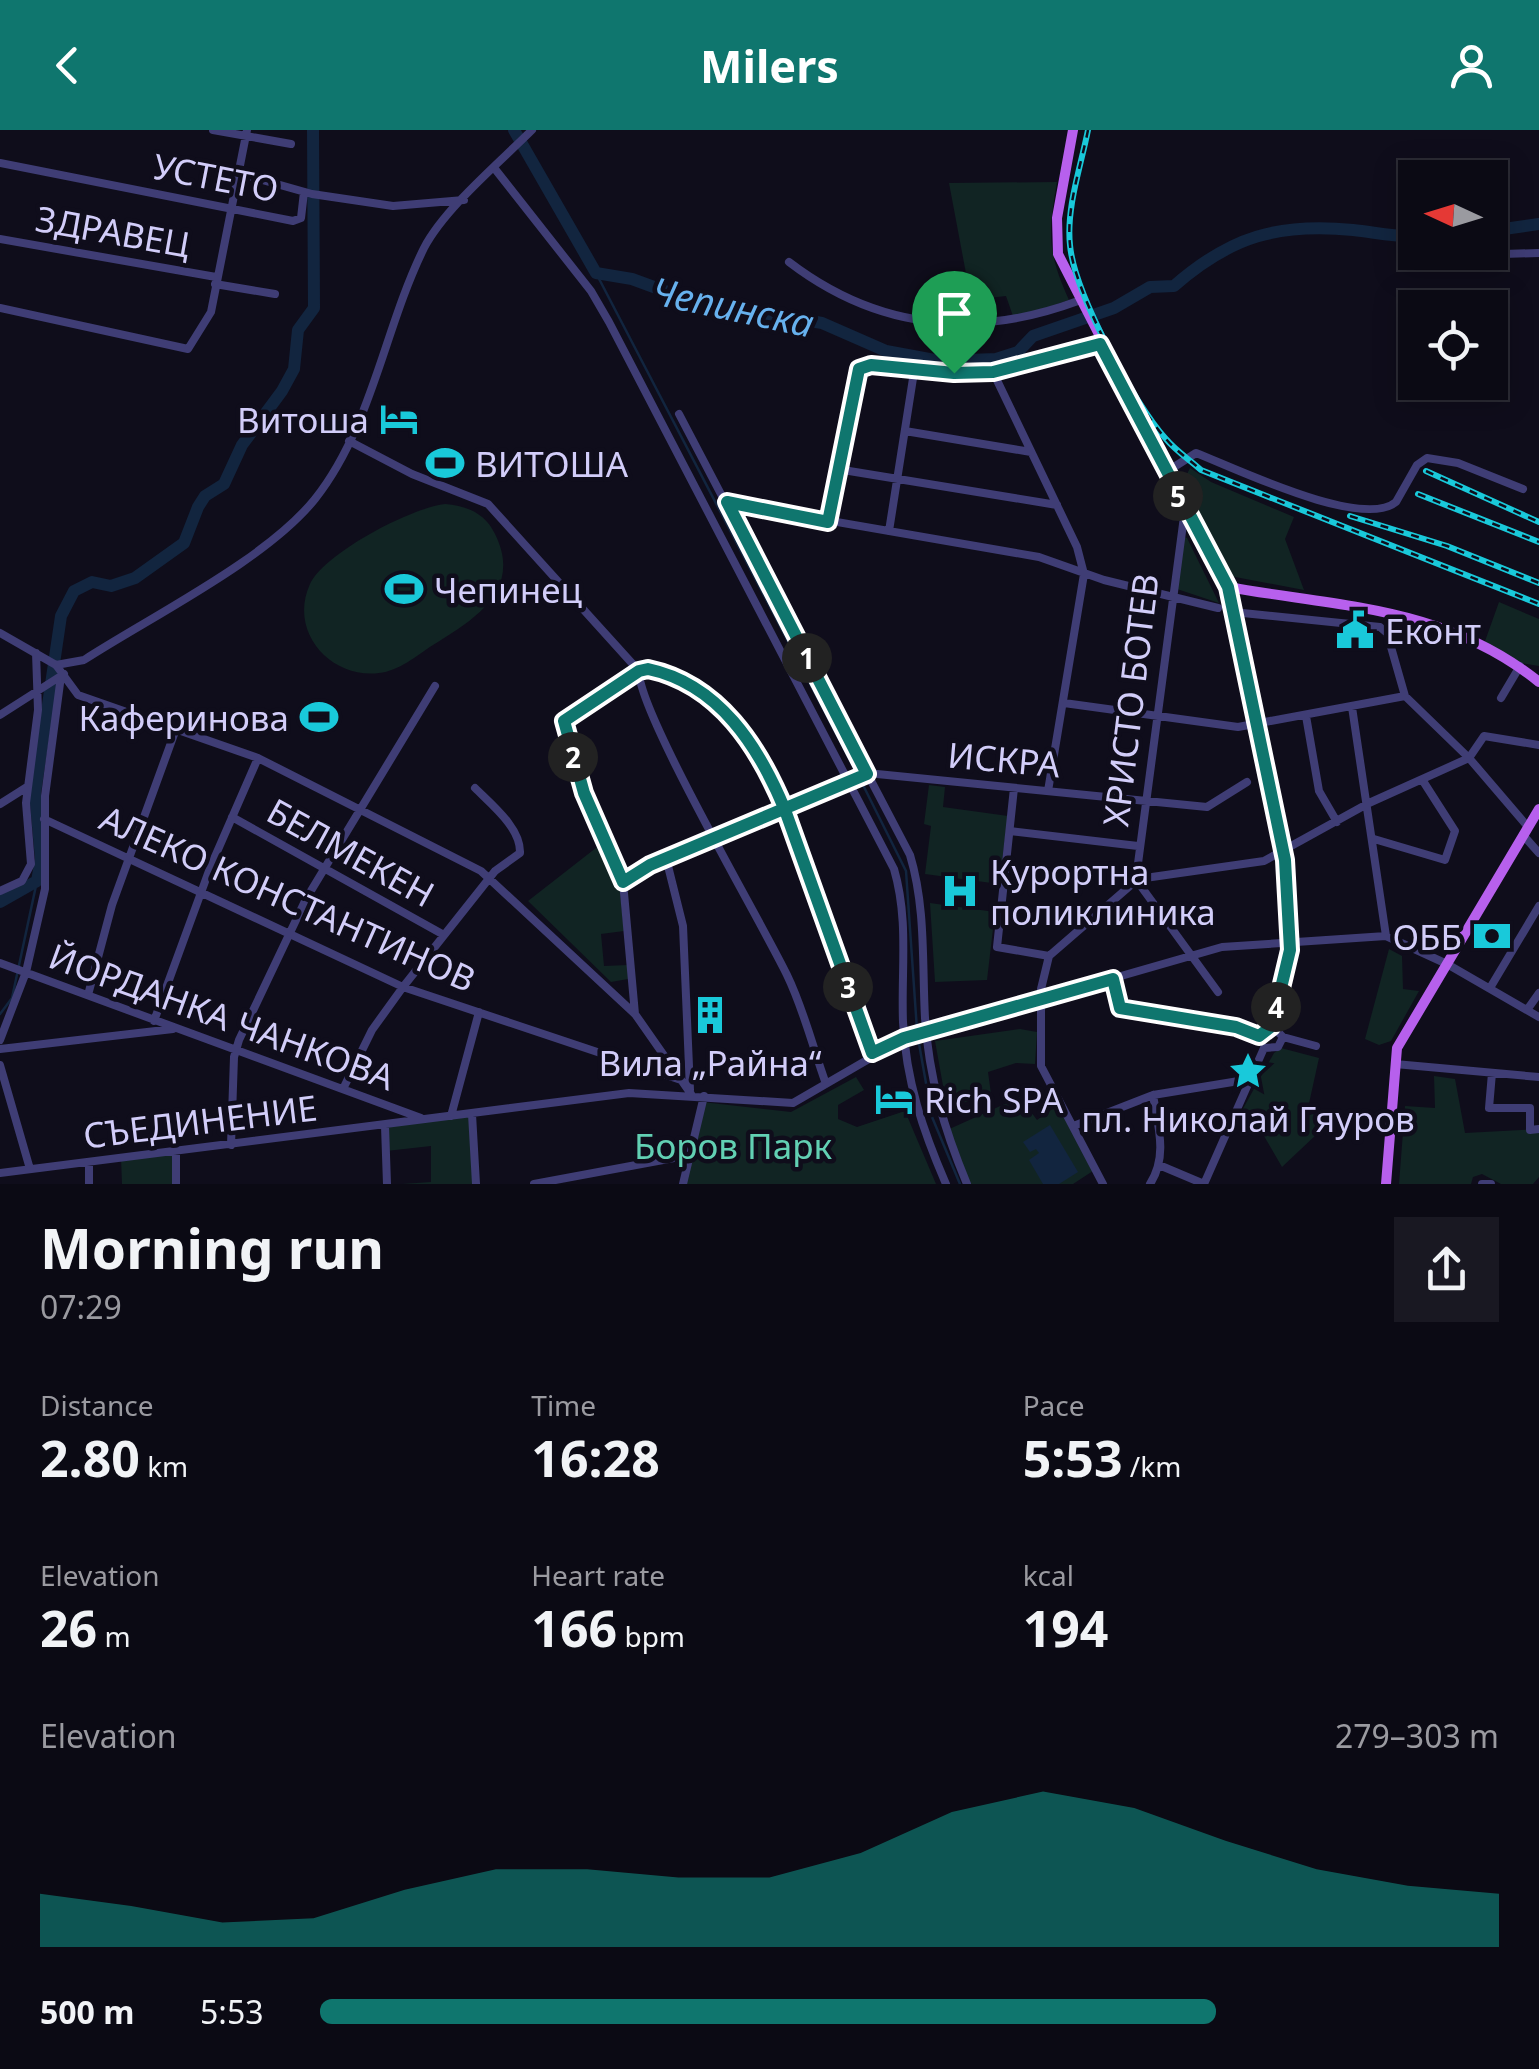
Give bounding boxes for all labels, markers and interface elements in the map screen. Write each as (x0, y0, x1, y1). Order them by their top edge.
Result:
text: Milers (700, 35, 839, 96)
icon: back (40, 38, 95, 93)
icon: person (1444, 38, 1499, 93)
street label: УСТЕТО (149, 142, 283, 212)
north arrow (1398, 160, 1508, 270)
map controls (1398, 160, 1508, 400)
street label: ЗДРАВЕЦ (32, 194, 194, 268)
water label: Чепинска (647, 263, 819, 349)
pin (912, 271, 997, 374)
icon: arrive (927, 286, 982, 341)
button: locate (1398, 290, 1508, 400)
place label: Витоша (237, 396, 369, 443)
hotel icon: Витоша (378, 398, 420, 440)
place label: ВИТОША (475, 440, 629, 487)
sports icon: ВИТОША (424, 442, 466, 484)
pin: 5 (1153, 471, 1203, 521)
text: 5 (1170, 477, 1186, 515)
place label: Чепинец (434, 566, 583, 613)
sports icon: Чепинец (383, 568, 425, 610)
street label: ХРИСТО БОТЕВ (1091, 571, 1169, 829)
place label: Еконт (1385, 607, 1481, 654)
public building icon: Еконт (1334, 609, 1376, 651)
pin: 1 (782, 633, 832, 683)
text: 1 (799, 639, 815, 677)
place label: Каферинова (78, 694, 289, 741)
sports icon: Каферинова (298, 696, 340, 738)
street label: ИСКРА (946, 731, 1063, 787)
pin: 2 (548, 732, 598, 782)
text: 2 (565, 738, 581, 776)
street label: БЕЛМЕКЕН (259, 787, 443, 917)
street label: АЛЕКО КОНСТАНТИНОВ (93, 794, 483, 1002)
place label: Курортна поликлиника (990, 848, 1216, 935)
hospital icon: Курортна поликлиника (939, 870, 981, 912)
place label: ОББ (1392, 913, 1462, 960)
bank icon: ОББ (1471, 915, 1513, 957)
street label: ЙОРДАНКА ЧАНКОВА (43, 932, 402, 1101)
pin: 3 (823, 962, 873, 1012)
text: 3 (840, 968, 856, 1006)
pin: 4 (1251, 982, 1301, 1032)
text: 4 (1268, 988, 1284, 1026)
building icon: Вила „Райна“ (689, 994, 731, 1036)
place label: Вила „Райна“ (598, 1039, 822, 1086)
place icon: пл. Николай Гяуров (1227, 1050, 1269, 1092)
place label: Rich SPA (924, 1076, 1064, 1123)
hotel icon: Rich SPA (873, 1078, 915, 1120)
street label: СЪЕДИНЕНИЕ (80, 1083, 320, 1159)
place label: пл. Николай Гяуров (1081, 1095, 1415, 1142)
park label: Боров Парк (634, 1122, 832, 1169)
text: Morning run (40, 1210, 384, 1285)
button: share (1394, 1217, 1499, 1322)
text: 07:29 (40, 1285, 122, 1328)
text: Distance (40, 1386, 153, 1424)
text: Time (531, 1386, 596, 1424)
text: Pace (1023, 1386, 1085, 1424)
text: 2.80 (40, 1424, 140, 1492)
text: 16:28 (531, 1424, 660, 1492)
text: 5:53 (1023, 1424, 1123, 1492)
text: km (140, 1447, 188, 1485)
text: /km (1123, 1447, 1181, 1485)
text: Elevation (40, 1556, 160, 1594)
text: Heart rate (531, 1556, 665, 1594)
text: kcal (1023, 1556, 1074, 1594)
text: 26 (40, 1594, 97, 1662)
text: 166 (531, 1594, 617, 1662)
text: 194 (1023, 1594, 1108, 1662)
text: m (97, 1617, 131, 1655)
text: bpm (617, 1617, 685, 1655)
text: Elevation (40, 1714, 177, 1757)
text: 279–303 m (1335, 1714, 1499, 1757)
text: 500 m (40, 1990, 134, 2033)
text: 5:53 (200, 1990, 264, 2033)

